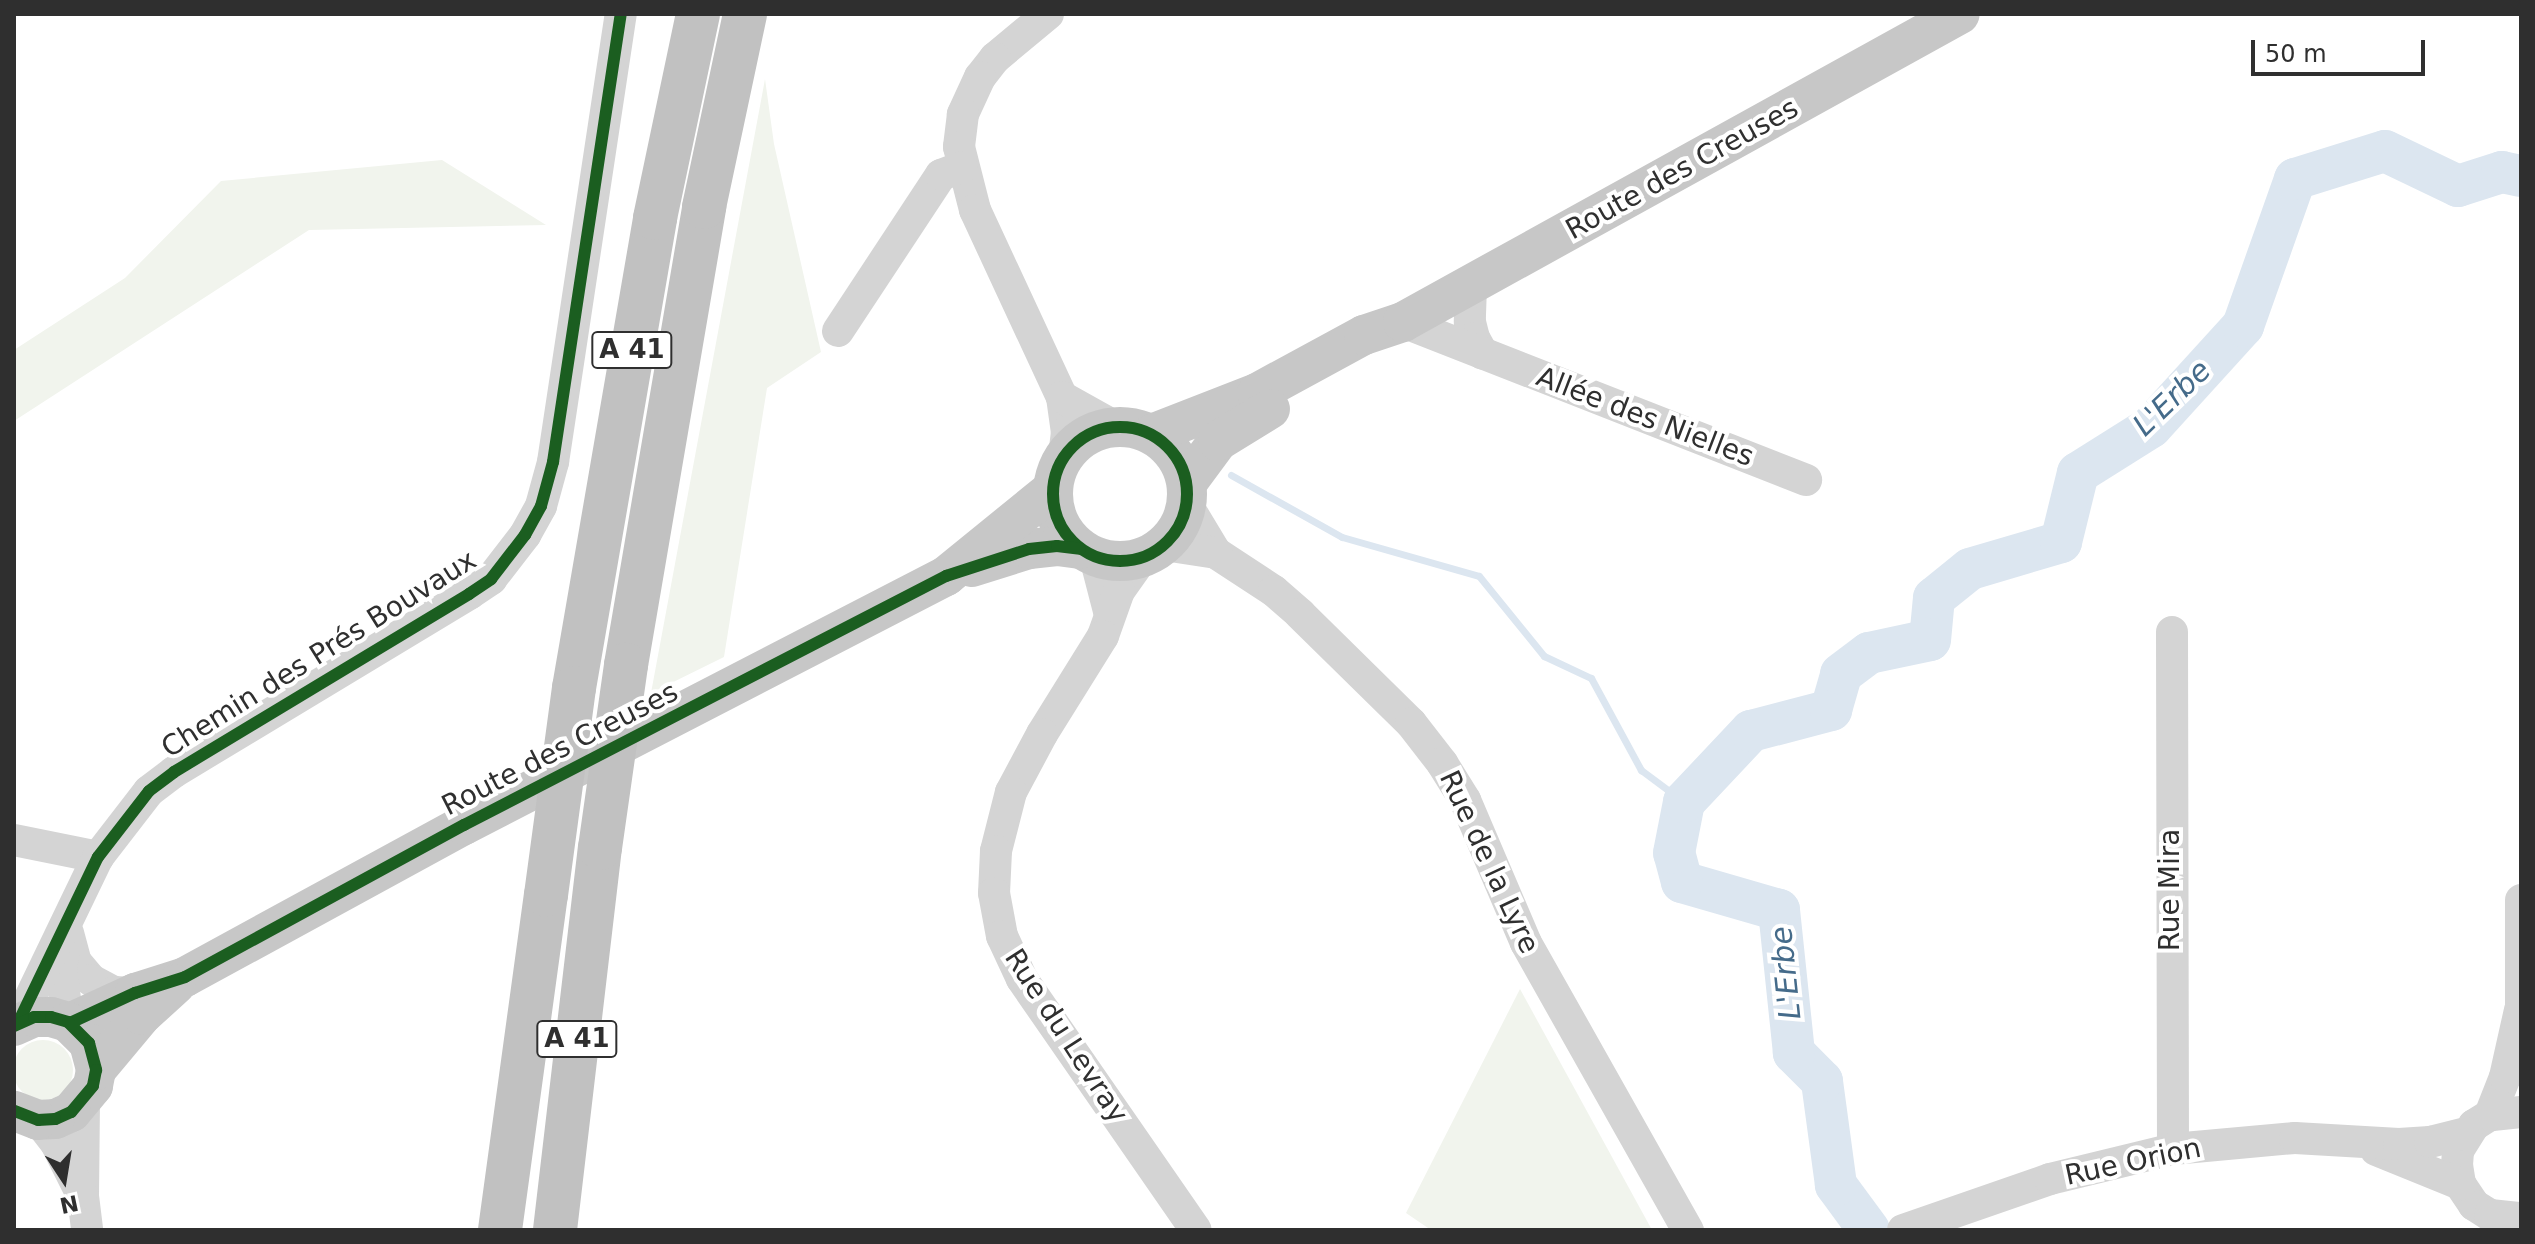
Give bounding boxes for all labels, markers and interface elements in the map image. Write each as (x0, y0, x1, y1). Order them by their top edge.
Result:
scale bar (2255, 24, 2429, 74)
text: 50 m (2265, 40, 2327, 68)
street label: Route des Creuses (1560, 91, 1804, 247)
road number: A 41 (590, 328, 674, 372)
water label: L'Erbe (2126, 352, 2218, 444)
street label: Allée des Nielles (1532, 360, 1758, 474)
street label: Chemin des Prés Bouvaux (155, 543, 483, 765)
street label: Route des Creuses (436, 675, 684, 823)
street label: Rue de la Lyre (1432, 765, 1546, 959)
street label: Rue Mira (2153, 829, 2187, 951)
water label: L'Erbe (1763, 925, 1809, 1021)
street label: Rue du Levray (997, 943, 1135, 1129)
road number: A 41 (535, 1017, 619, 1061)
street label: Rue Orion (2062, 1131, 2204, 1193)
north arrow (24, 1140, 104, 1220)
text: N (57, 1190, 81, 1218)

